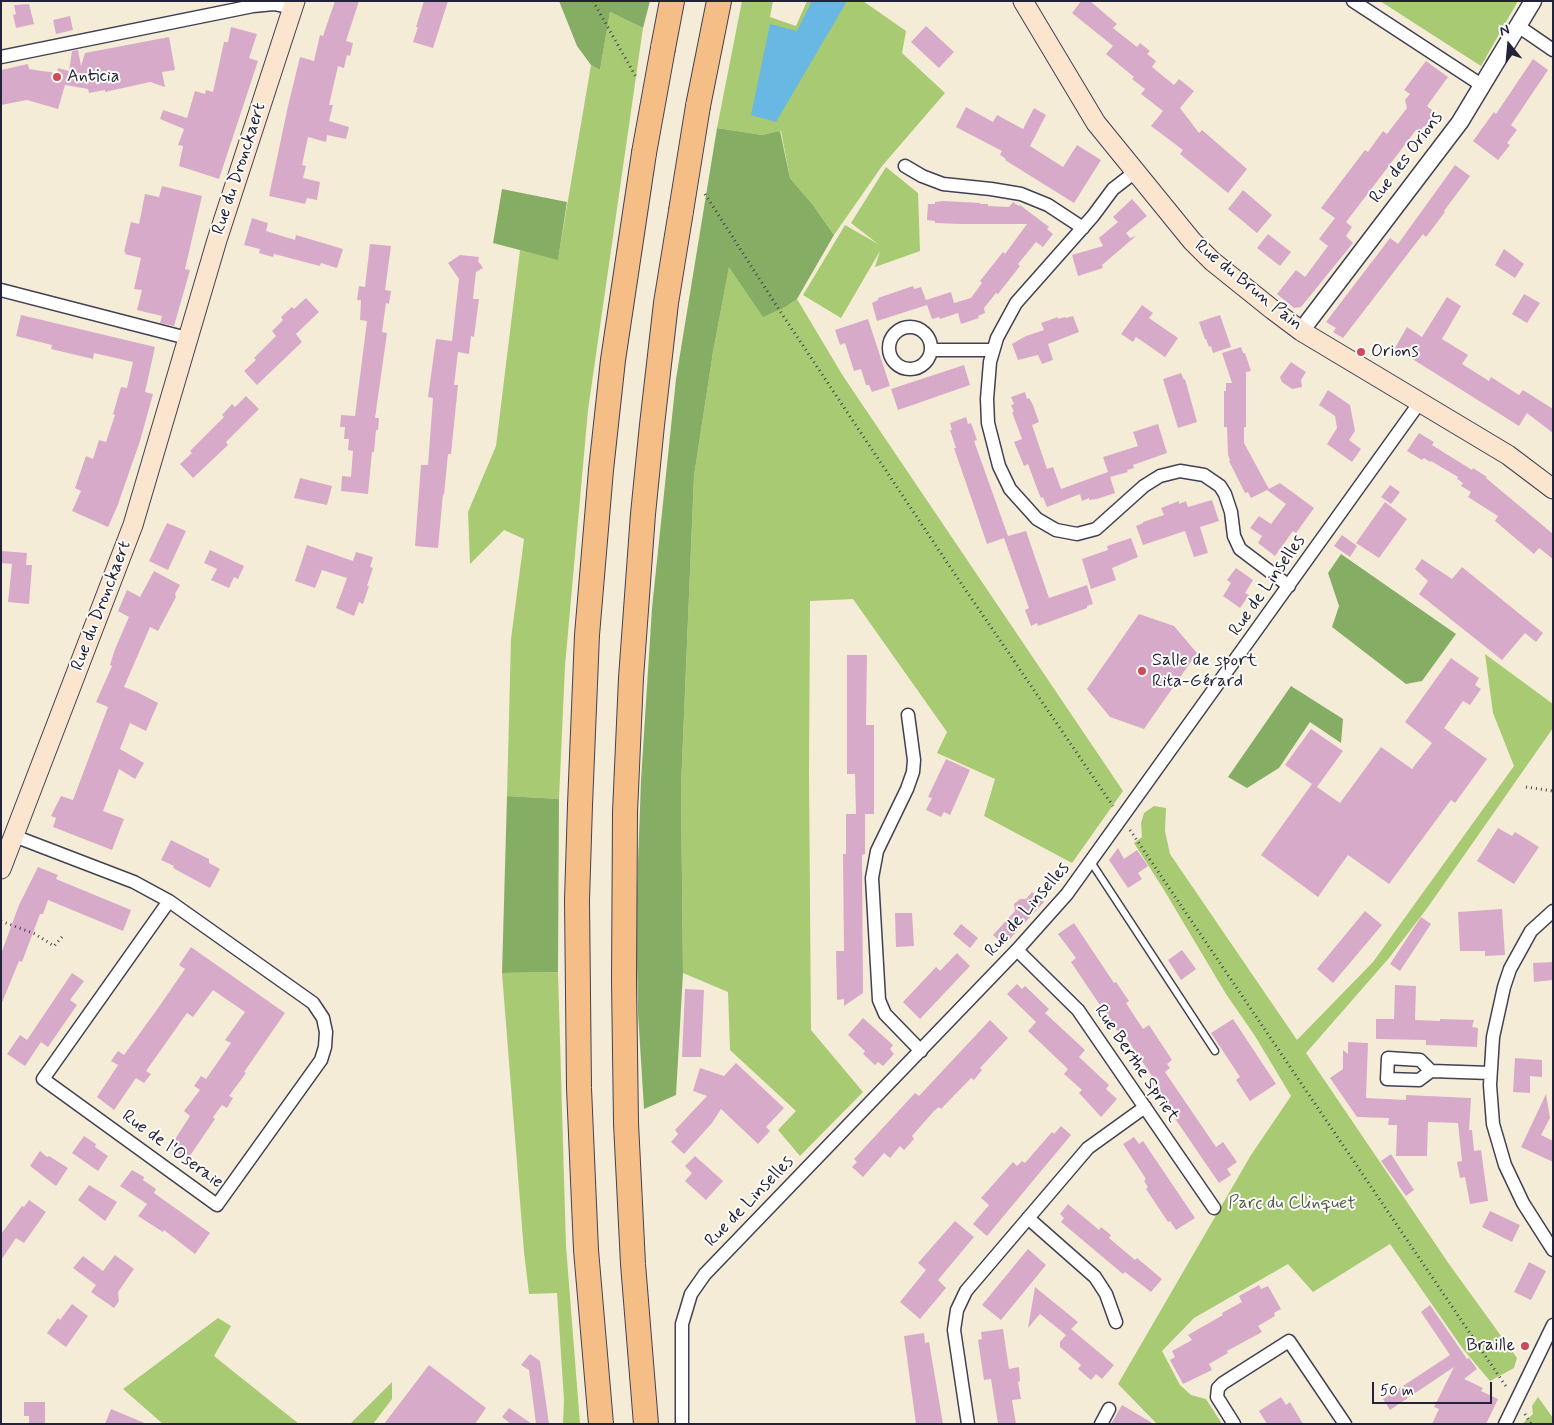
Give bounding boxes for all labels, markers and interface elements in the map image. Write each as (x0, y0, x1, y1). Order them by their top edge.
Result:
north arrow (1484, 20, 1534, 70)
text: N (1498, 21, 1512, 41)
place label: Anticia (67, 66, 120, 88)
marker: Anticia (51, 71, 63, 83)
street label: Rue du Dronckaert (208, 100, 272, 238)
street label: Rue des Orions (1366, 108, 1448, 208)
street label: Rue du Brun Pain (1190, 236, 1306, 336)
place label: Orions (1371, 341, 1419, 363)
marker: Orions (1355, 346, 1367, 358)
street label: Rue de Linselles (1225, 531, 1311, 641)
street label: Rue du Dronckaert (67, 538, 137, 674)
place label: Salle de sport Rita-Gérard (1152, 650, 1257, 692)
marker: Salle de sport Rita-Gérard (1136, 665, 1148, 677)
street label: Rue de Linselles (981, 858, 1075, 962)
street label: Rue Berthe Spriet (1089, 1001, 1183, 1127)
street label: Rue de l'Oseraie (117, 1106, 227, 1194)
street label: Rue de Linselles (701, 1152, 799, 1252)
park label: Parc du Clinquet (1228, 1193, 1356, 1215)
place label: Braille (1466, 1335, 1515, 1357)
marker: Braille (1519, 1340, 1531, 1352)
scale bar (1374, 1372, 1494, 1404)
text: 50 m (1380, 1381, 1414, 1401)

